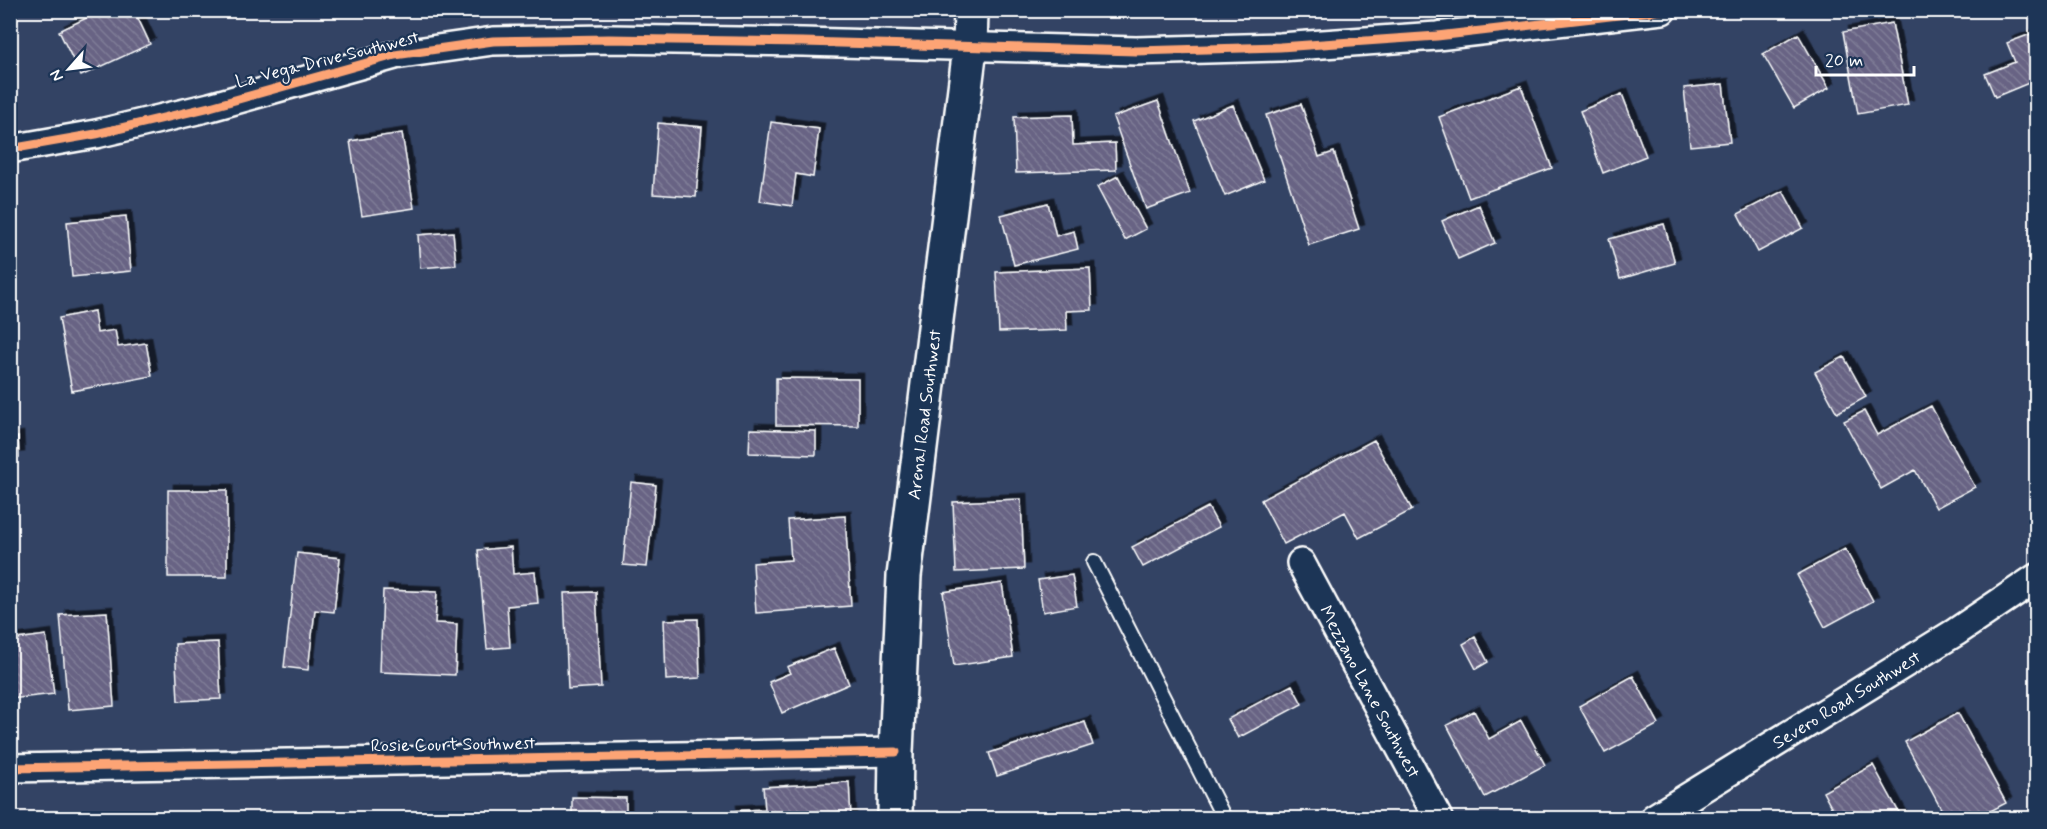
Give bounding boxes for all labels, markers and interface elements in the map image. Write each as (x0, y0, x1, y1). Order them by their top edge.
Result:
street label: La Vega Drive Southwest (233, 25, 422, 95)
north arrow (39, 39, 99, 99)
scale bar (1816, 39, 1914, 77)
text: 20 m (1825, 49, 1863, 73)
text: N (45, 66, 69, 85)
street label: Arenal Road Southwest (903, 327, 948, 501)
street label: Mezzano Lane Southwest (1313, 602, 1426, 783)
street label: Severo Road Southwest (1768, 645, 1926, 755)
street label: Rosie Court Southwest (370, 732, 536, 758)

